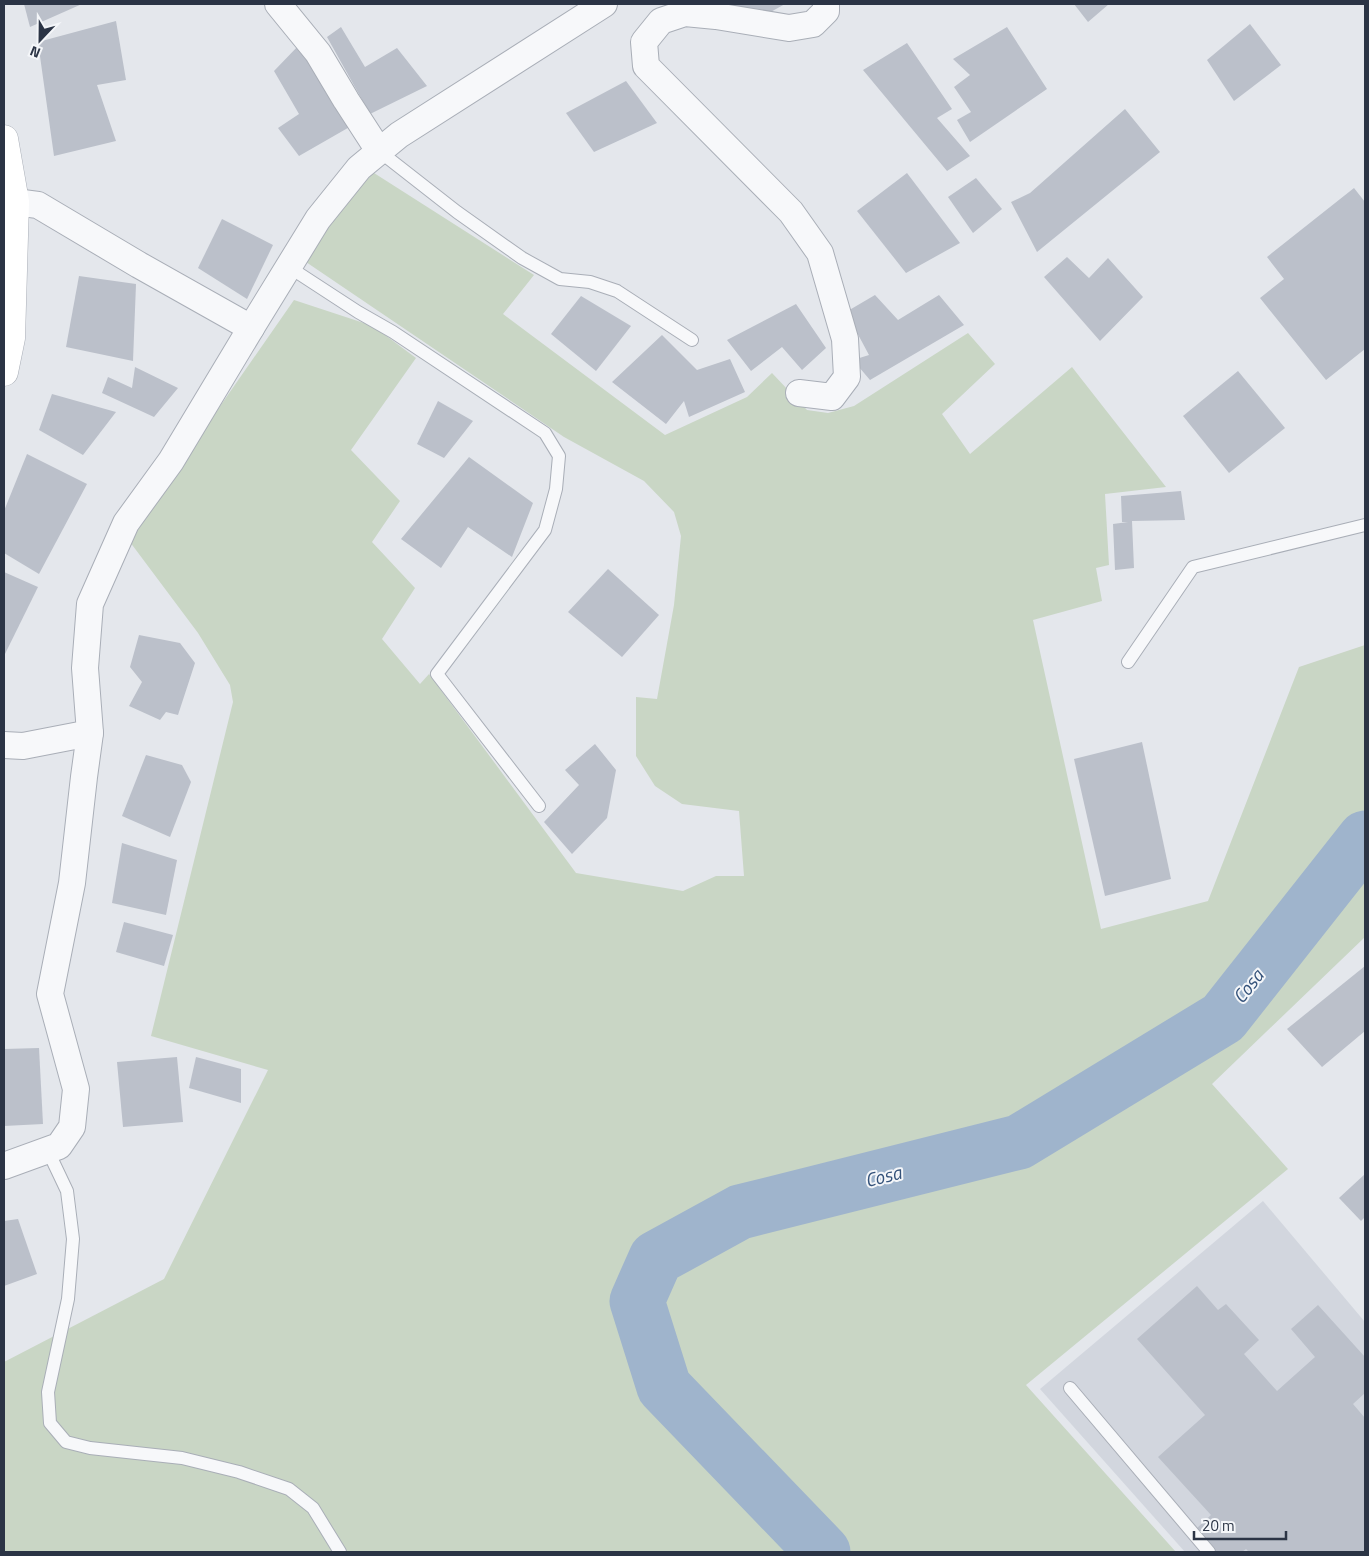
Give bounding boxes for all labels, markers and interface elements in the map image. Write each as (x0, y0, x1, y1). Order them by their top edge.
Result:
north arrow (15, 15, 65, 65)
text: N (27, 41, 43, 64)
water label: Cosa (1225, 961, 1271, 1009)
water label: Cosa (862, 1157, 906, 1194)
scale bar (1194, 1508, 1286, 1540)
text: 20 m (1202, 1514, 1235, 1537)

